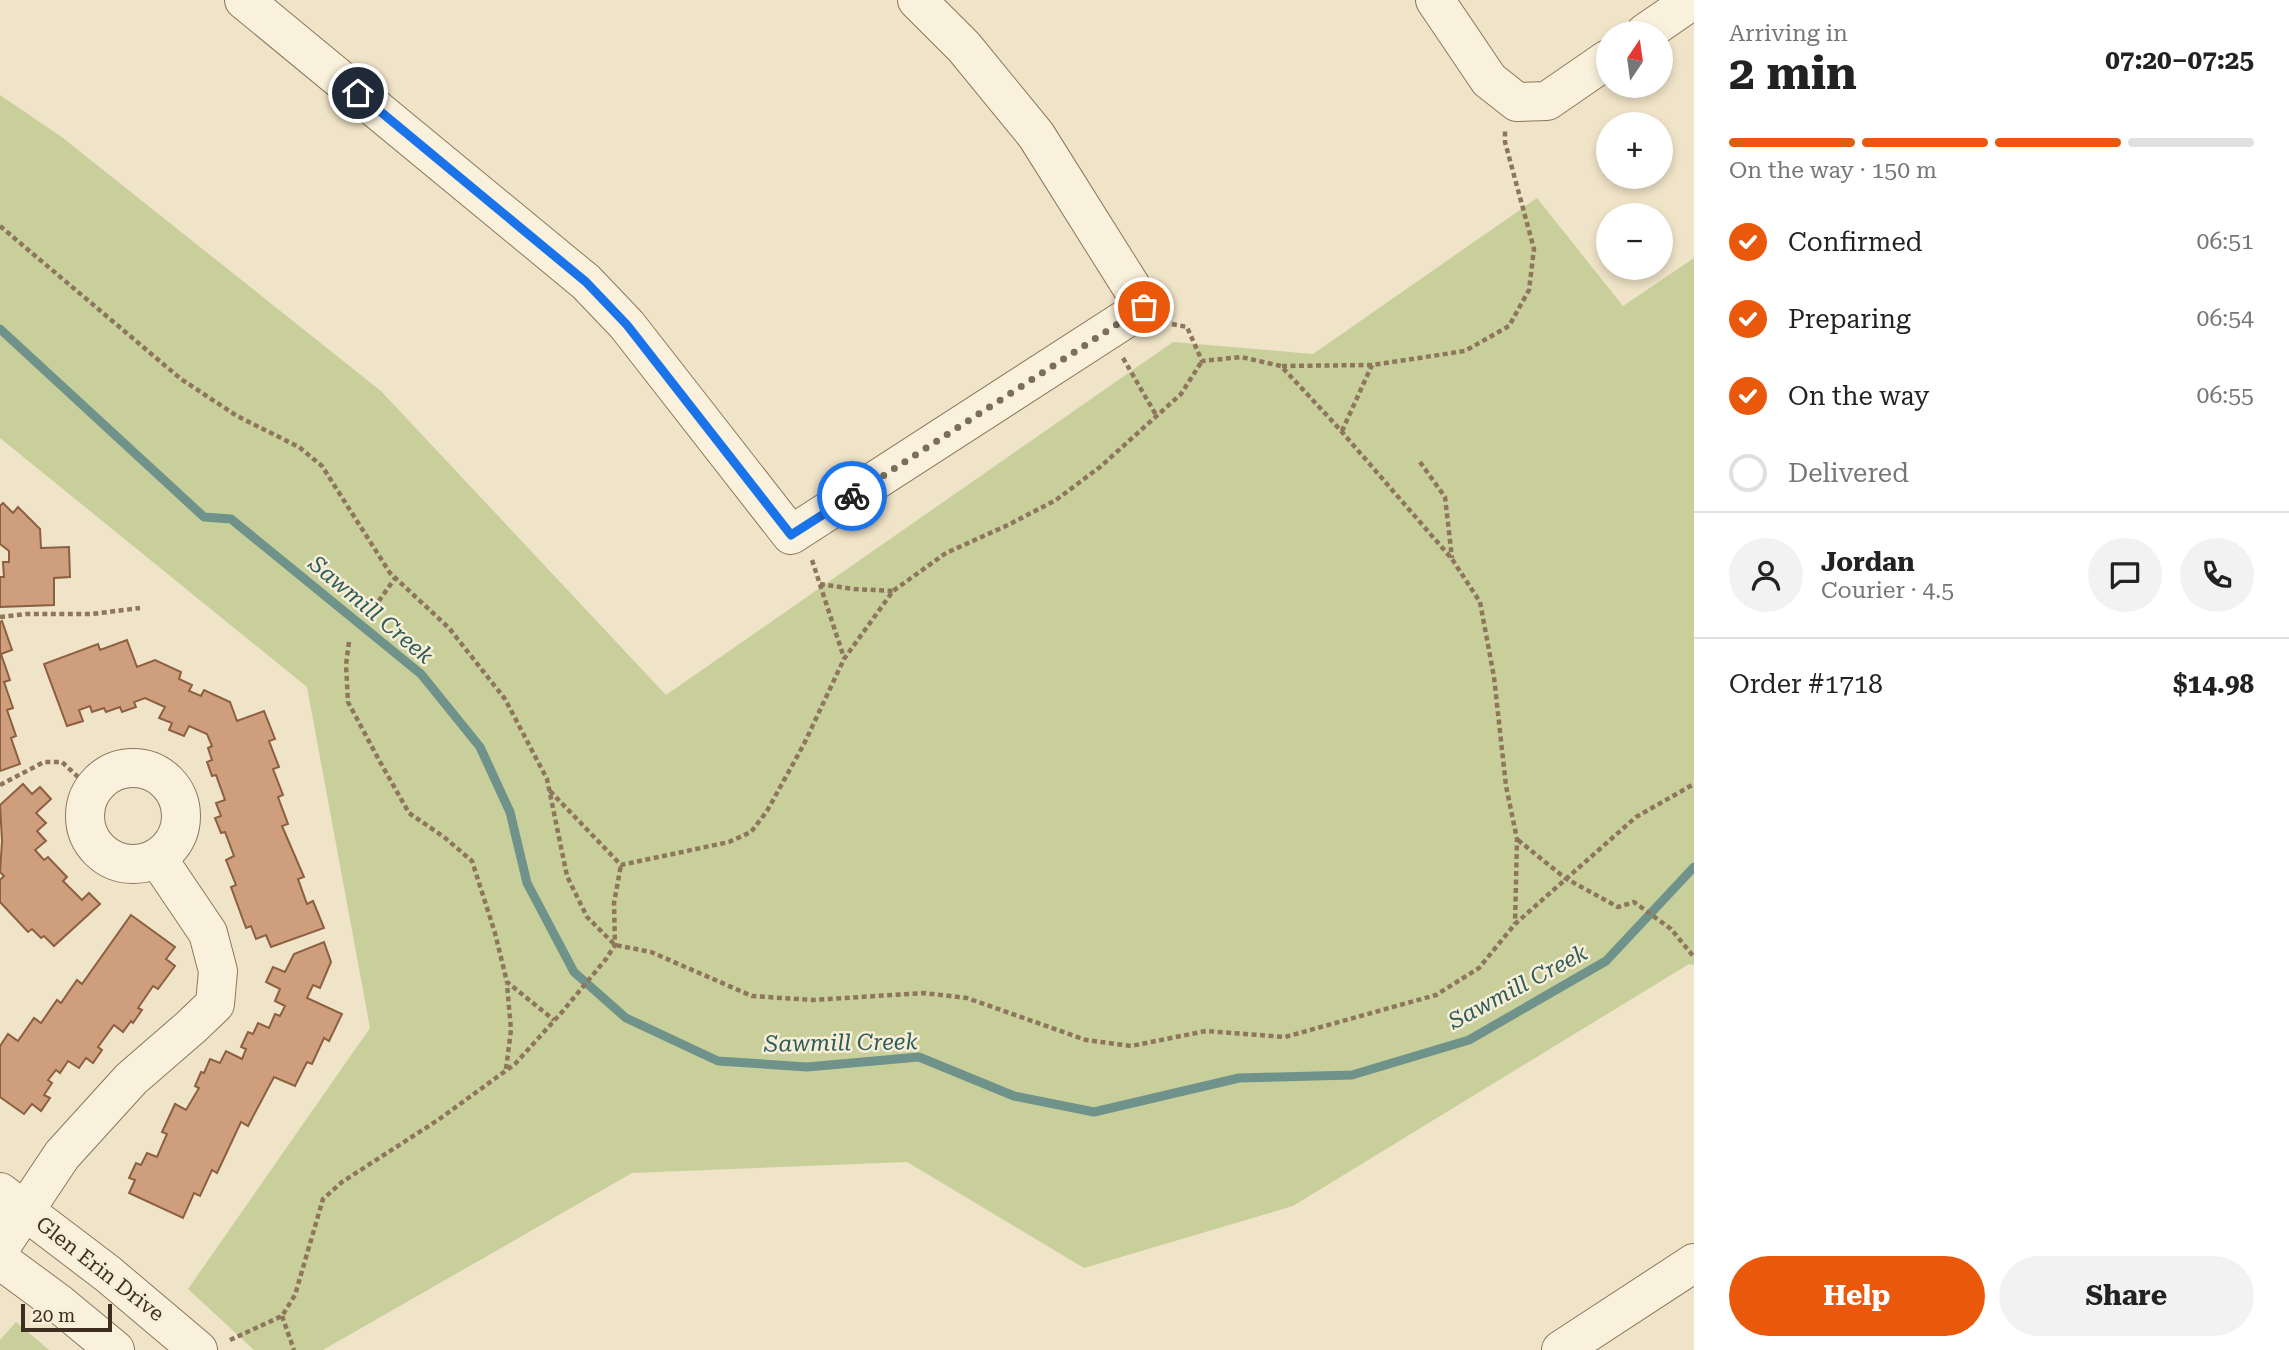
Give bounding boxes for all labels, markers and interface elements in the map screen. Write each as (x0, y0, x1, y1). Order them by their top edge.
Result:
text: Arriving in (1729, 20, 1848, 47)
north arrow (1596, 21, 1673, 98)
map controls (1596, 21, 1673, 280)
text: 07:20–07:25 (2105, 45, 2254, 75)
text: 2 min (1729, 46, 1857, 100)
pin (328, 63, 388, 123)
icon: home (339, 74, 377, 112)
button: + (1596, 112, 1673, 189)
text: On the way · 150 m (1729, 157, 1937, 184)
button: − (1596, 203, 1673, 280)
icon: check (1729, 223, 1767, 261)
text: Confirmed (1788, 227, 1923, 257)
text: 06:51 (2197, 228, 2254, 255)
pin (1114, 277, 1174, 337)
icon: bag (1125, 288, 1163, 326)
icon: check (1729, 300, 1767, 338)
text: Preparing (1788, 304, 1911, 334)
text: 06:54 (2197, 305, 2254, 332)
icon: check (1729, 377, 1767, 415)
text: On the way (1788, 381, 1929, 411)
text: 06:55 (2197, 382, 2254, 409)
text: Delivered (1788, 458, 1909, 488)
courier (817, 461, 887, 531)
icon: bike (833, 477, 871, 515)
button: person (1729, 538, 1803, 612)
button: chat (2088, 538, 2162, 612)
button: phone (2180, 538, 2254, 612)
text: Jordan (1821, 547, 1915, 577)
water label: Sawmill Creek (303, 550, 439, 670)
text: Courier · 4.5 (1821, 577, 1954, 604)
text: Order #1718 (1729, 669, 1883, 699)
text: $14.98 (2173, 669, 2254, 699)
water label: Sawmill Creek (1443, 939, 1593, 1035)
water label: Sawmill Creek (763, 1028, 919, 1058)
street label: Glen Erin Drive (31, 1212, 169, 1326)
button: Help (1729, 1256, 1985, 1336)
button: Share (1999, 1256, 2254, 1336)
scale bar (21, 1301, 112, 1333)
text: 20 m (32, 1304, 75, 1327)

